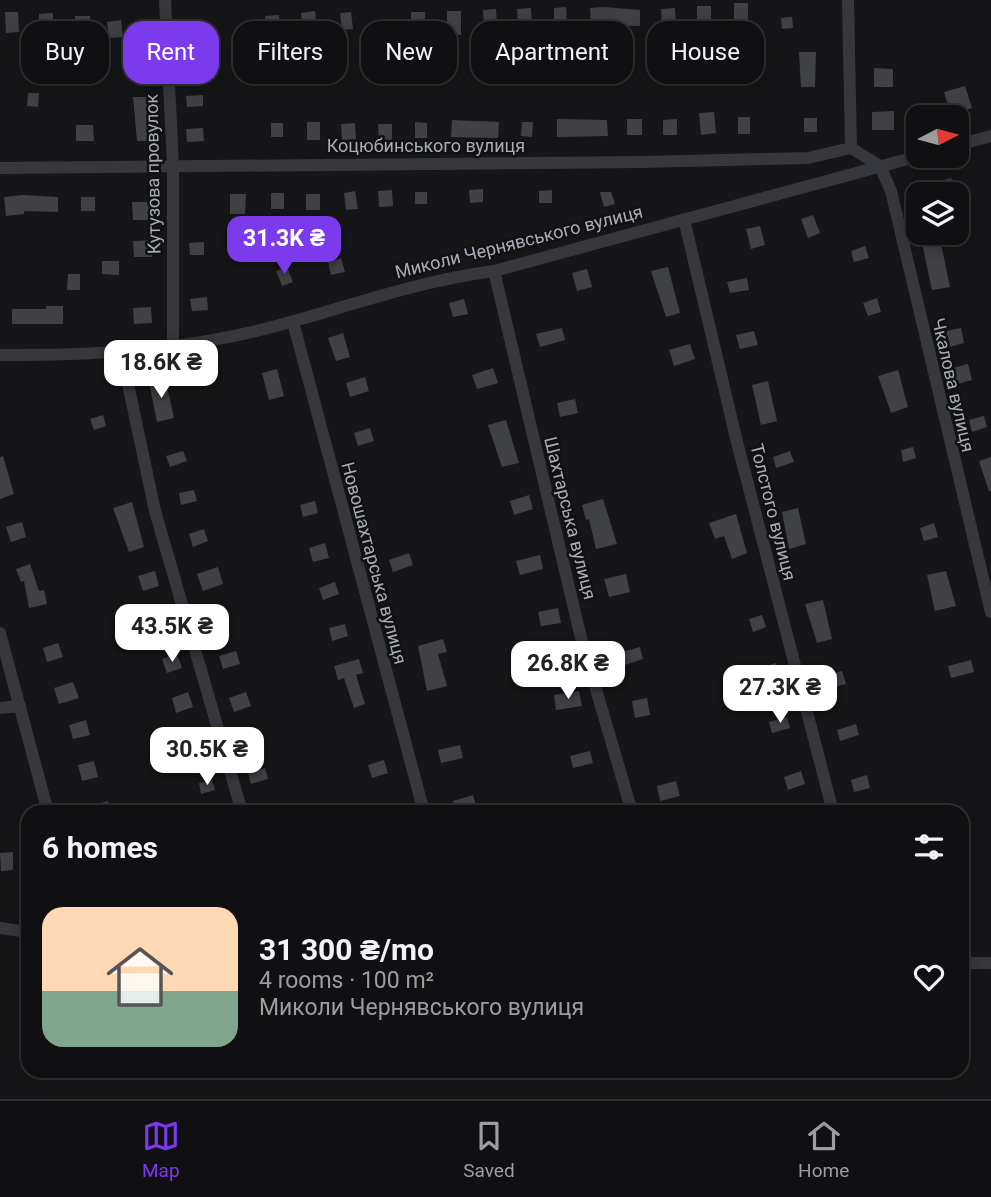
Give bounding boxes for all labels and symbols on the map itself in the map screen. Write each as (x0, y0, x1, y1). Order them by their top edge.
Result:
street label: Кутузова провулок (141, 93, 164, 254)
north arrow (906, 105, 970, 168)
street label: Коцюбинського вулиця (327, 135, 525, 156)
street label: Миколи Чернявського вулиця (393, 201, 645, 282)
pin: 31.3K ₴ (219, 216, 349, 276)
street label: Чкалова вулиця (928, 316, 979, 454)
pin: 18.6K ₴ (96, 340, 226, 400)
street label: Шахтарська вулиця (540, 434, 601, 601)
street label: Толстого вулиця (746, 441, 801, 582)
street label: Новошахтарська вулиця (337, 460, 412, 666)
pin: 43.5K ₴ (107, 604, 237, 664)
pin: 26.8K ₴ (503, 642, 633, 701)
pin: 27.3K ₴ (715, 666, 845, 725)
pin: 30.5K ₴ (142, 728, 272, 787)

